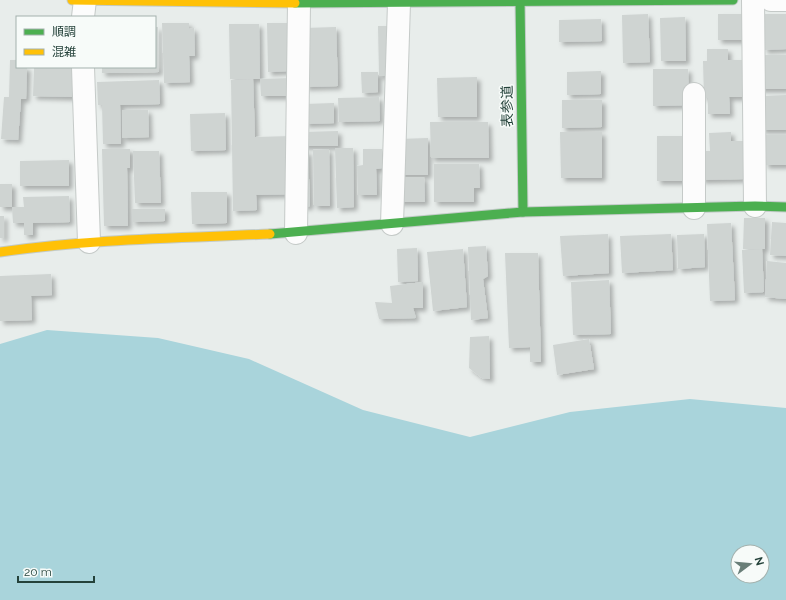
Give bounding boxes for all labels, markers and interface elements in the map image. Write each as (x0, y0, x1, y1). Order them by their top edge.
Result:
legend (16, 16, 156, 68)
text: 順調 (52, 25, 76, 39)
text: 混雑 (52, 45, 76, 59)
street label: 表参道 (499, 85, 515, 127)
north arrow (730, 544, 770, 584)
text: N (752, 556, 767, 567)
scale bar (18, 558, 94, 584)
text: 20 m (24, 565, 52, 579)

